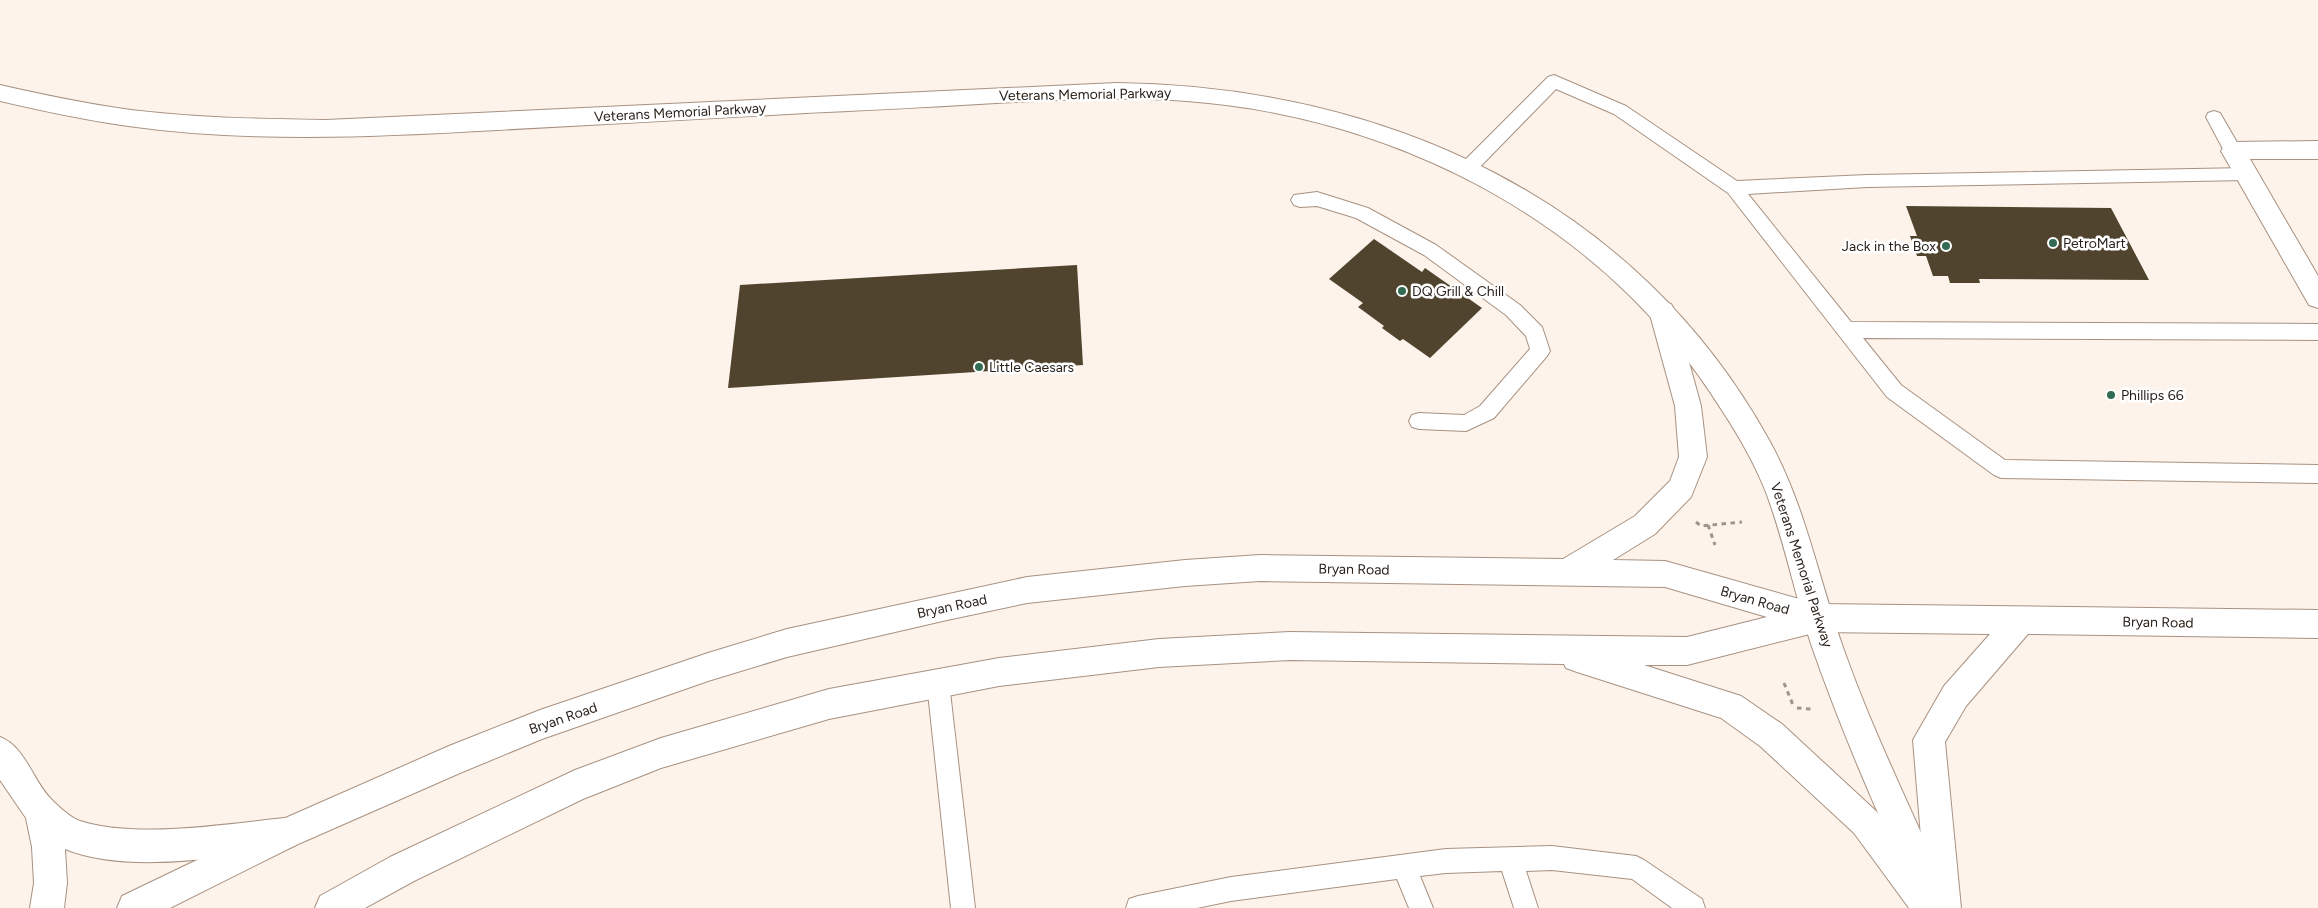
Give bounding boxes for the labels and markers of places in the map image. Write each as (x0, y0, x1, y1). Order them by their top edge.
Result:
place label: PetroMart (2063, 235, 2126, 252)
marker: PetroMart (2047, 237, 2059, 249)
place label: Jack in the Box (1842, 238, 1936, 255)
marker: Jack in the Box (1940, 240, 1952, 252)
place label: DQ Grill & Chill (1412, 283, 1504, 300)
marker: DQ Grill & Chill (1396, 285, 1408, 297)
place label: Little Caesars (989, 359, 1074, 376)
marker: Little Caesars (973, 361, 985, 373)
place label: Phillips 66 (2121, 387, 2184, 404)
marker: Phillips 66 (2105, 389, 2117, 401)

